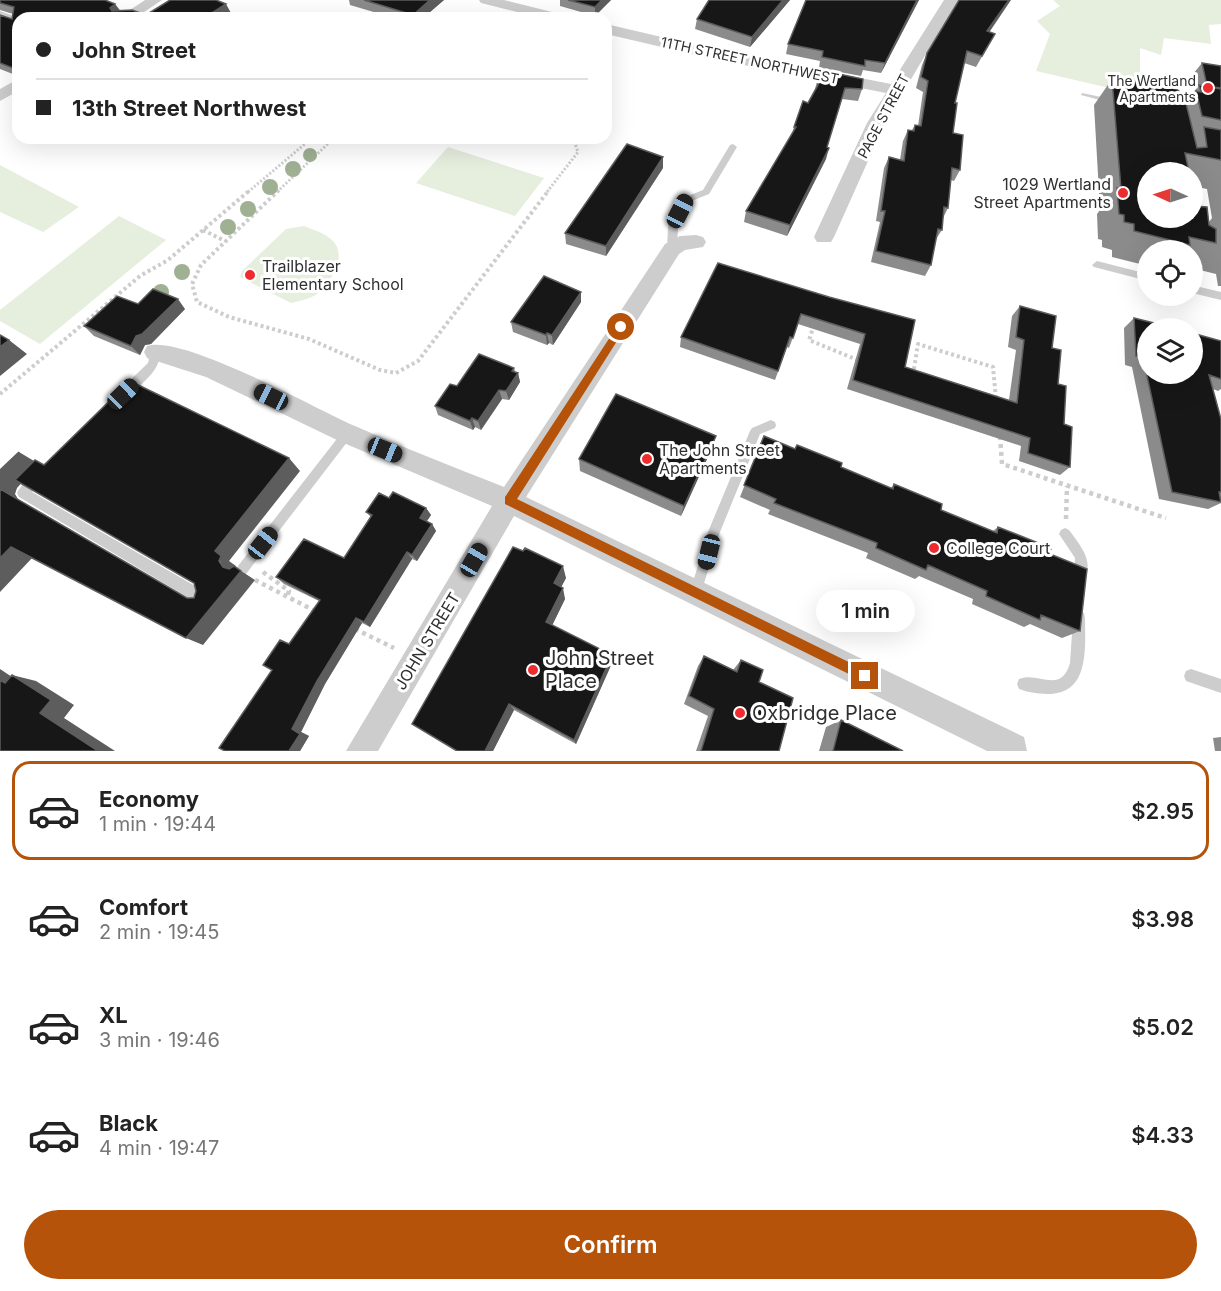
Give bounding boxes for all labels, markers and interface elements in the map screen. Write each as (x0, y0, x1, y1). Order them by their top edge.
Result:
street label: 11TH STREET NORTHWEST (659, 33, 841, 87)
text: John Street (72, 37, 196, 63)
street label: PAGE STREET (854, 71, 912, 161)
place label: The Wertland Apartments (1107, 72, 1196, 105)
marker: The Wertland Apartments (1201, 81, 1215, 95)
text: 13th Street Northwest (72, 95, 306, 121)
north arrow (1137, 162, 1203, 228)
map controls (1137, 162, 1203, 384)
place label: 1029 Wertland Street Apartments (974, 174, 1111, 212)
marker: 1029 Wertland Street Apartments (1116, 186, 1130, 200)
car (664, 191, 696, 231)
button: locate (1137, 240, 1203, 306)
place label: Trailblazer Elementary School (262, 256, 404, 294)
marker: Trailblazer Elementary School (243, 268, 257, 282)
route start (607, 313, 634, 340)
button: layers (1137, 318, 1203, 384)
car (104, 375, 142, 413)
car (251, 381, 291, 413)
car (365, 435, 405, 465)
place label: The John Street Apartments (659, 440, 780, 478)
marker: The John Street Apartments (640, 452, 654, 466)
car (245, 523, 281, 563)
car (696, 532, 722, 572)
place label: College Court (946, 538, 1050, 558)
car (457, 540, 491, 580)
marker: College Court (927, 541, 941, 555)
street label: JOHN STREET (390, 589, 464, 693)
callout: 1 min (816, 589, 914, 631)
text: 1 min (841, 599, 890, 623)
place label: John Street Place (545, 646, 655, 693)
route end (851, 662, 878, 689)
marker: John Street Place (526, 663, 540, 677)
place label: Oxbridge Place (752, 701, 897, 725)
marker: Oxbridge Place (733, 706, 747, 720)
icon: car (27, 784, 81, 838)
text: Economy (99, 786, 199, 812)
text: $2.95 (1131, 798, 1194, 824)
text: 1 min · 19:44 (99, 812, 216, 836)
icon: car (27, 892, 81, 946)
text: Comfort (99, 894, 188, 920)
text: $3.98 (1131, 906, 1194, 932)
text: 2 min · 19:45 (99, 920, 219, 944)
icon: car (27, 1000, 81, 1054)
text: XL (99, 1002, 128, 1028)
text: $5.02 (1132, 1014, 1194, 1040)
text: 3 min · 19:46 (99, 1028, 220, 1052)
icon: car (27, 1108, 81, 1162)
text: Black (99, 1110, 158, 1136)
text: $4.33 (1131, 1122, 1194, 1148)
text: 4 min · 19:47 (99, 1136, 219, 1160)
button: Confirm (24, 1210, 1197, 1279)

